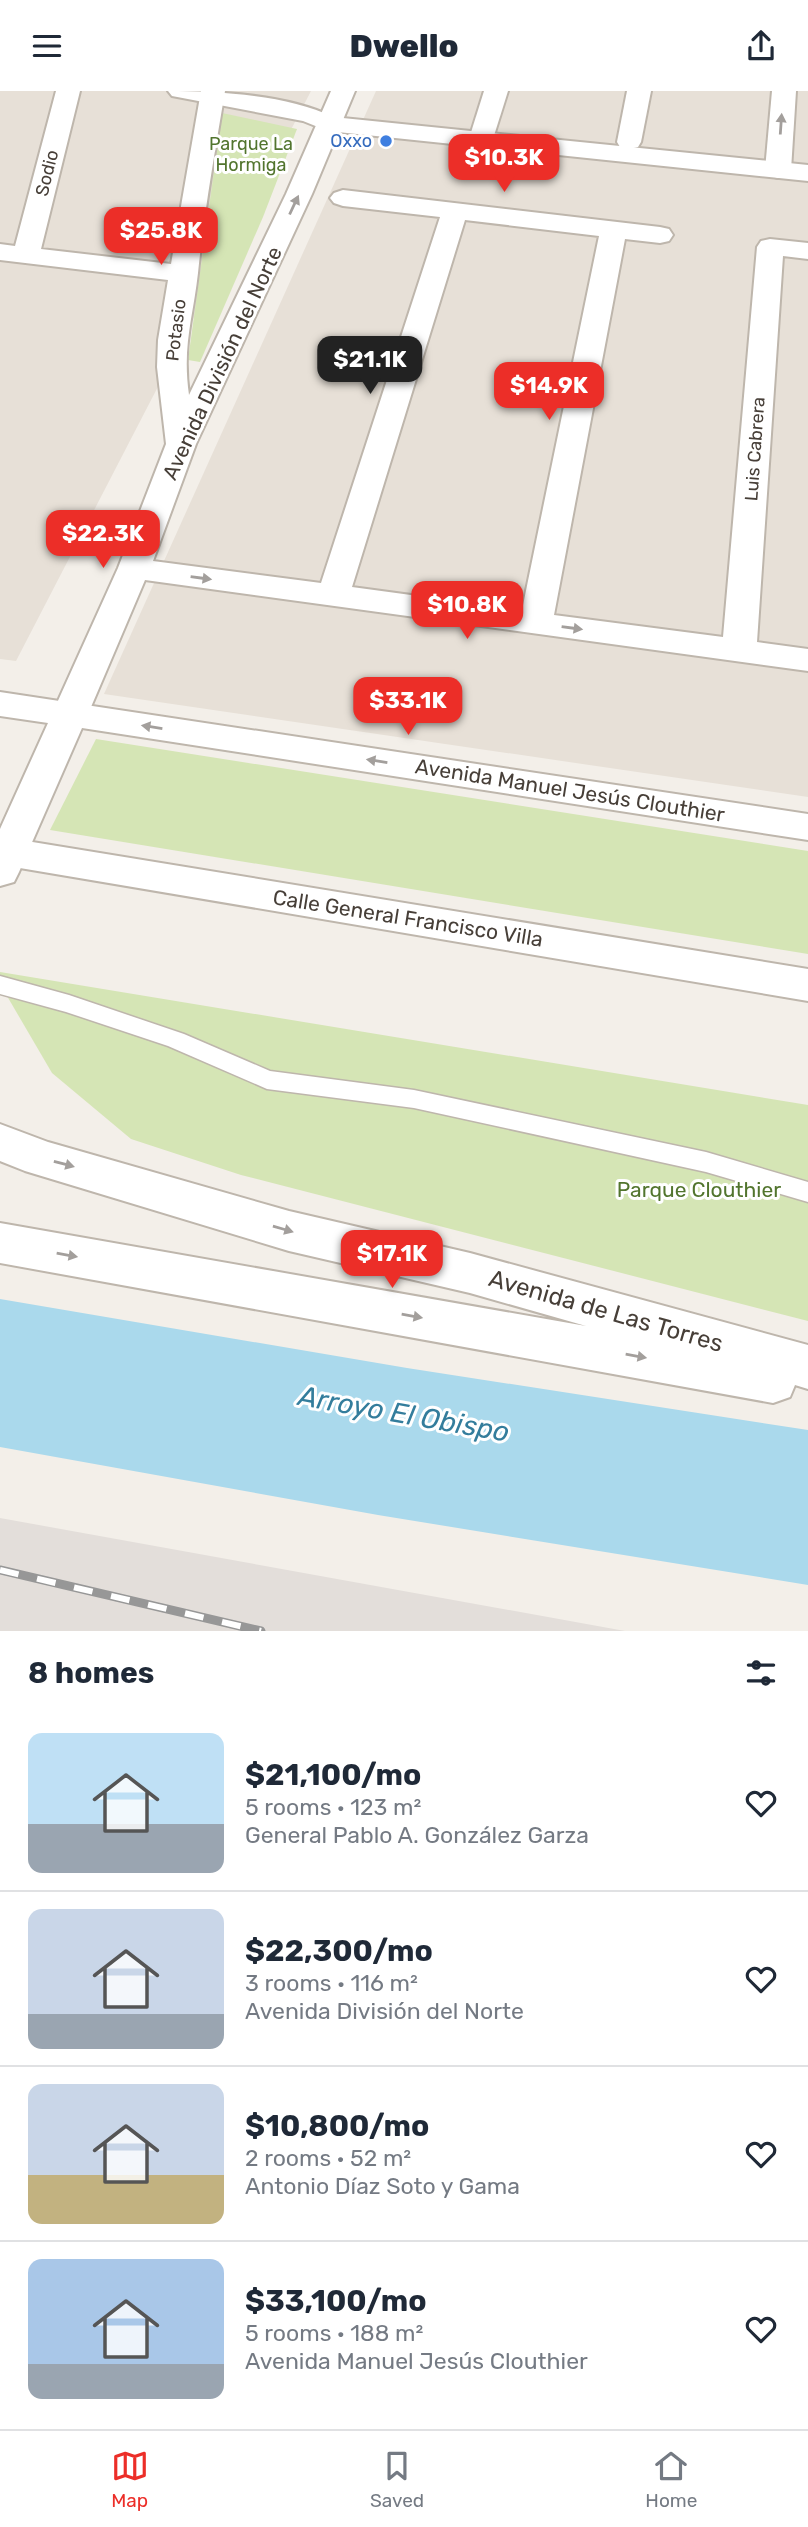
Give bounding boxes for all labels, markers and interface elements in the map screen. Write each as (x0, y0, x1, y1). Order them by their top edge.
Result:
icon: menu (28, 27, 66, 65)
text: Dwello (349, 27, 459, 65)
icon: share (742, 27, 780, 65)
one-way arrow (776, 113, 787, 135)
place label: Oxxo (330, 130, 372, 152)
park label: Parque La Hormiga (209, 133, 293, 176)
marker: Oxxo (378, 133, 394, 149)
pin: $10.3K (447, 134, 561, 194)
text: $10.3K (464, 143, 544, 171)
street label: Sodio (31, 148, 63, 198)
one-way arrow (288, 195, 300, 215)
pin: $25.8K (104, 207, 218, 267)
text: $25.8K (120, 216, 202, 244)
street label: Avenida División del Norte (157, 242, 287, 484)
street label: Potasio (161, 298, 191, 362)
pin: $21.1K (313, 337, 427, 396)
text: $21.1K (333, 345, 407, 373)
pin: $14.9K (492, 363, 606, 422)
text: $14.9K (510, 371, 588, 399)
street label: Luis Cabrera (740, 396, 770, 502)
pin: $22.3K (46, 511, 160, 570)
text: $22.3K (62, 519, 144, 547)
one-way arrow (190, 572, 212, 583)
pin: $10.8K (410, 581, 524, 641)
text: $10.8K (427, 590, 507, 618)
one-way arrow (562, 623, 584, 634)
pin: $33.1K (351, 677, 465, 737)
text: $33.1K (369, 686, 447, 714)
one-way arrow (141, 721, 163, 732)
street label: Avenida Manuel Jesús Clouthier (413, 753, 727, 827)
one-way arrow (366, 755, 388, 766)
street label: Calle General Francisco Villa (271, 884, 545, 952)
one-way arrow (54, 1160, 75, 1170)
park label: Parque Clouthier (617, 1177, 781, 1202)
one-way arrow (272, 1224, 294, 1235)
pin: $17.1K (335, 1231, 449, 1290)
text: $17.1K (357, 1239, 427, 1267)
one-way arrow (56, 1250, 78, 1261)
street label: Avenida de Las Torres (486, 1264, 726, 1358)
one-way arrow (401, 1311, 423, 1322)
one-way arrow (625, 1351, 647, 1362)
water label: Arroyo El Obispo (294, 1379, 512, 1449)
icon: filters (742, 1654, 780, 1692)
text: 8 homes (28, 1655, 154, 1691)
text: $21,100/mo (245, 1757, 421, 1793)
icon: home (84, 1761, 168, 1845)
icon: heart (742, 1784, 780, 1822)
text: 5 rooms · 123 m² (245, 1793, 421, 1821)
text: General Pablo A. González Garza (245, 1821, 589, 1849)
text: $22,300/mo (245, 1933, 433, 1969)
icon: home (84, 1937, 168, 2021)
icon: heart (742, 1960, 780, 1998)
text: 3 rooms · 116 m² (245, 1969, 418, 1997)
text: Avenida División del Norte (245, 1997, 524, 2025)
text: $10,800/mo (245, 2108, 429, 2144)
icon: home (84, 2112, 168, 2196)
icon: heart (742, 2135, 780, 2173)
text: 2 rooms · 52 m² (245, 2144, 411, 2172)
text: Antonio Díaz Soto y Gama (245, 2172, 520, 2200)
text: $33,100/mo (245, 2283, 426, 2319)
icon: home (84, 2287, 168, 2371)
icon: heart (742, 2310, 780, 2348)
text: 5 rooms · 188 m² (245, 2319, 423, 2347)
text: Avenida Manuel Jesús Clouthier (245, 2347, 588, 2375)
tab: Map (111, 2447, 149, 2512)
tab: Saved (370, 2447, 424, 2512)
tab: Home (645, 2447, 697, 2512)

